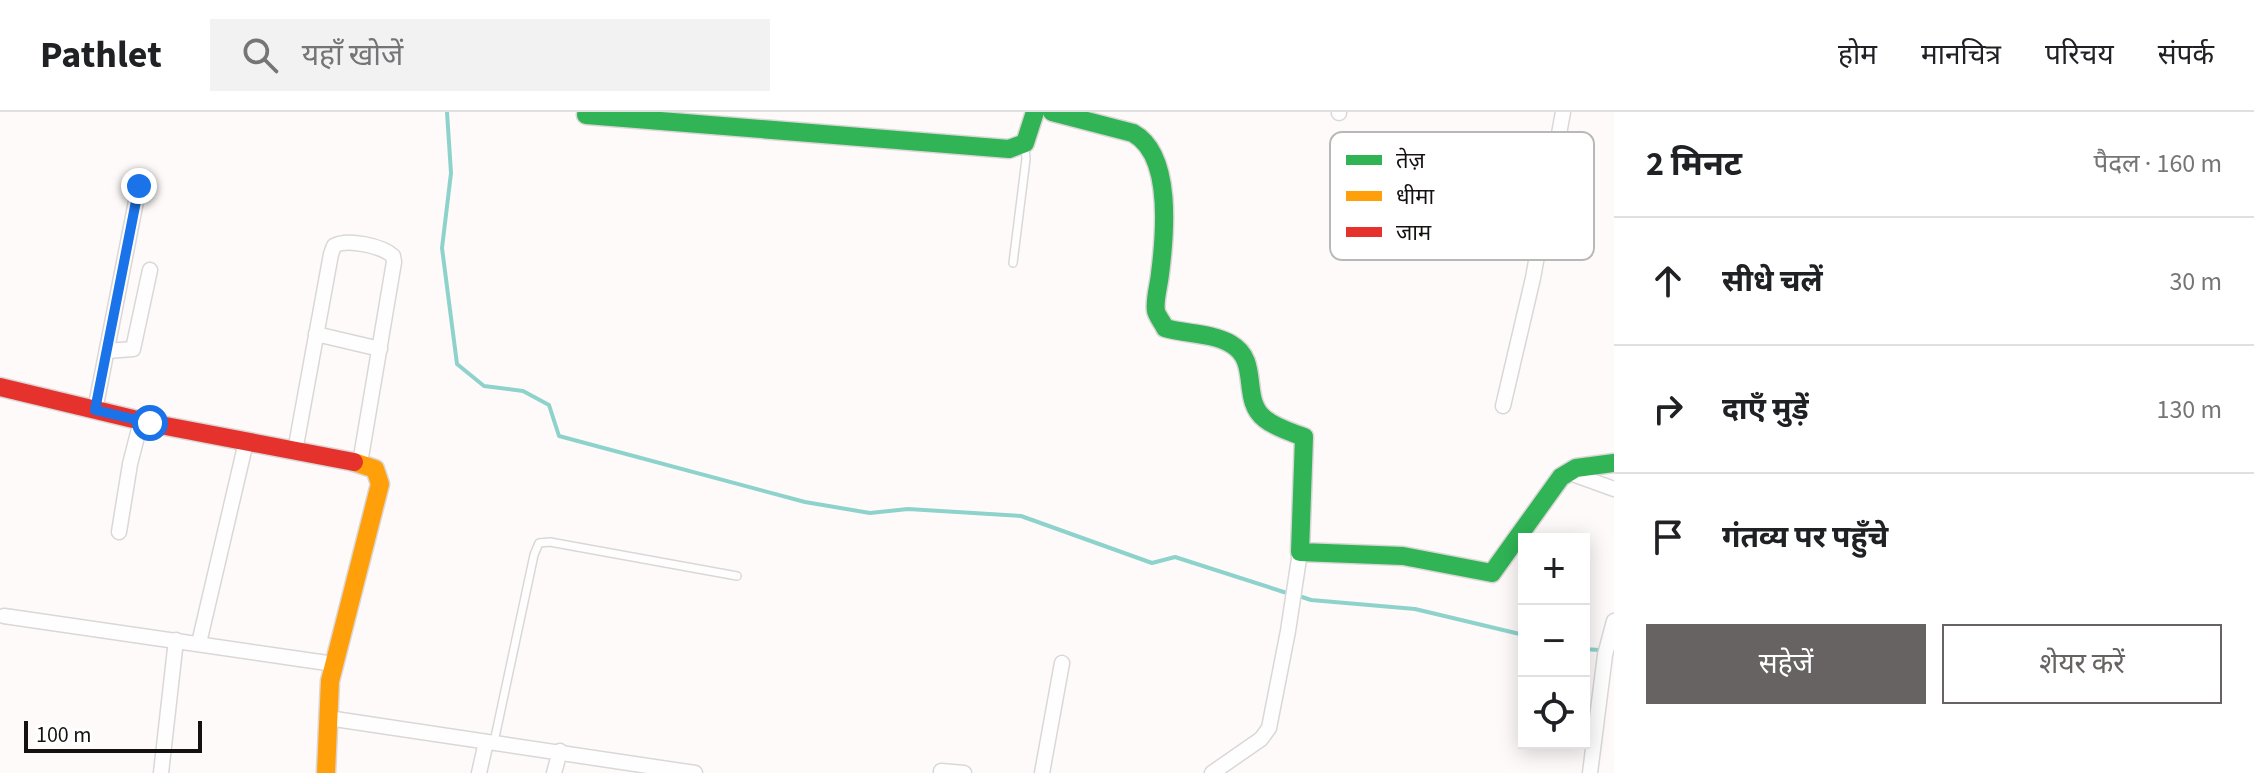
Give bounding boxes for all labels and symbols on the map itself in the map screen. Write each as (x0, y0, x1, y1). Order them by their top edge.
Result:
legend (1330, 132, 1594, 260)
text: तेज़ (1396, 145, 1426, 177)
route end (121, 168, 157, 204)
text: धीमा (1396, 181, 1434, 213)
text: जाम (1396, 217, 1432, 249)
route start (132, 405, 168, 441)
scale bar (24, 717, 202, 753)

